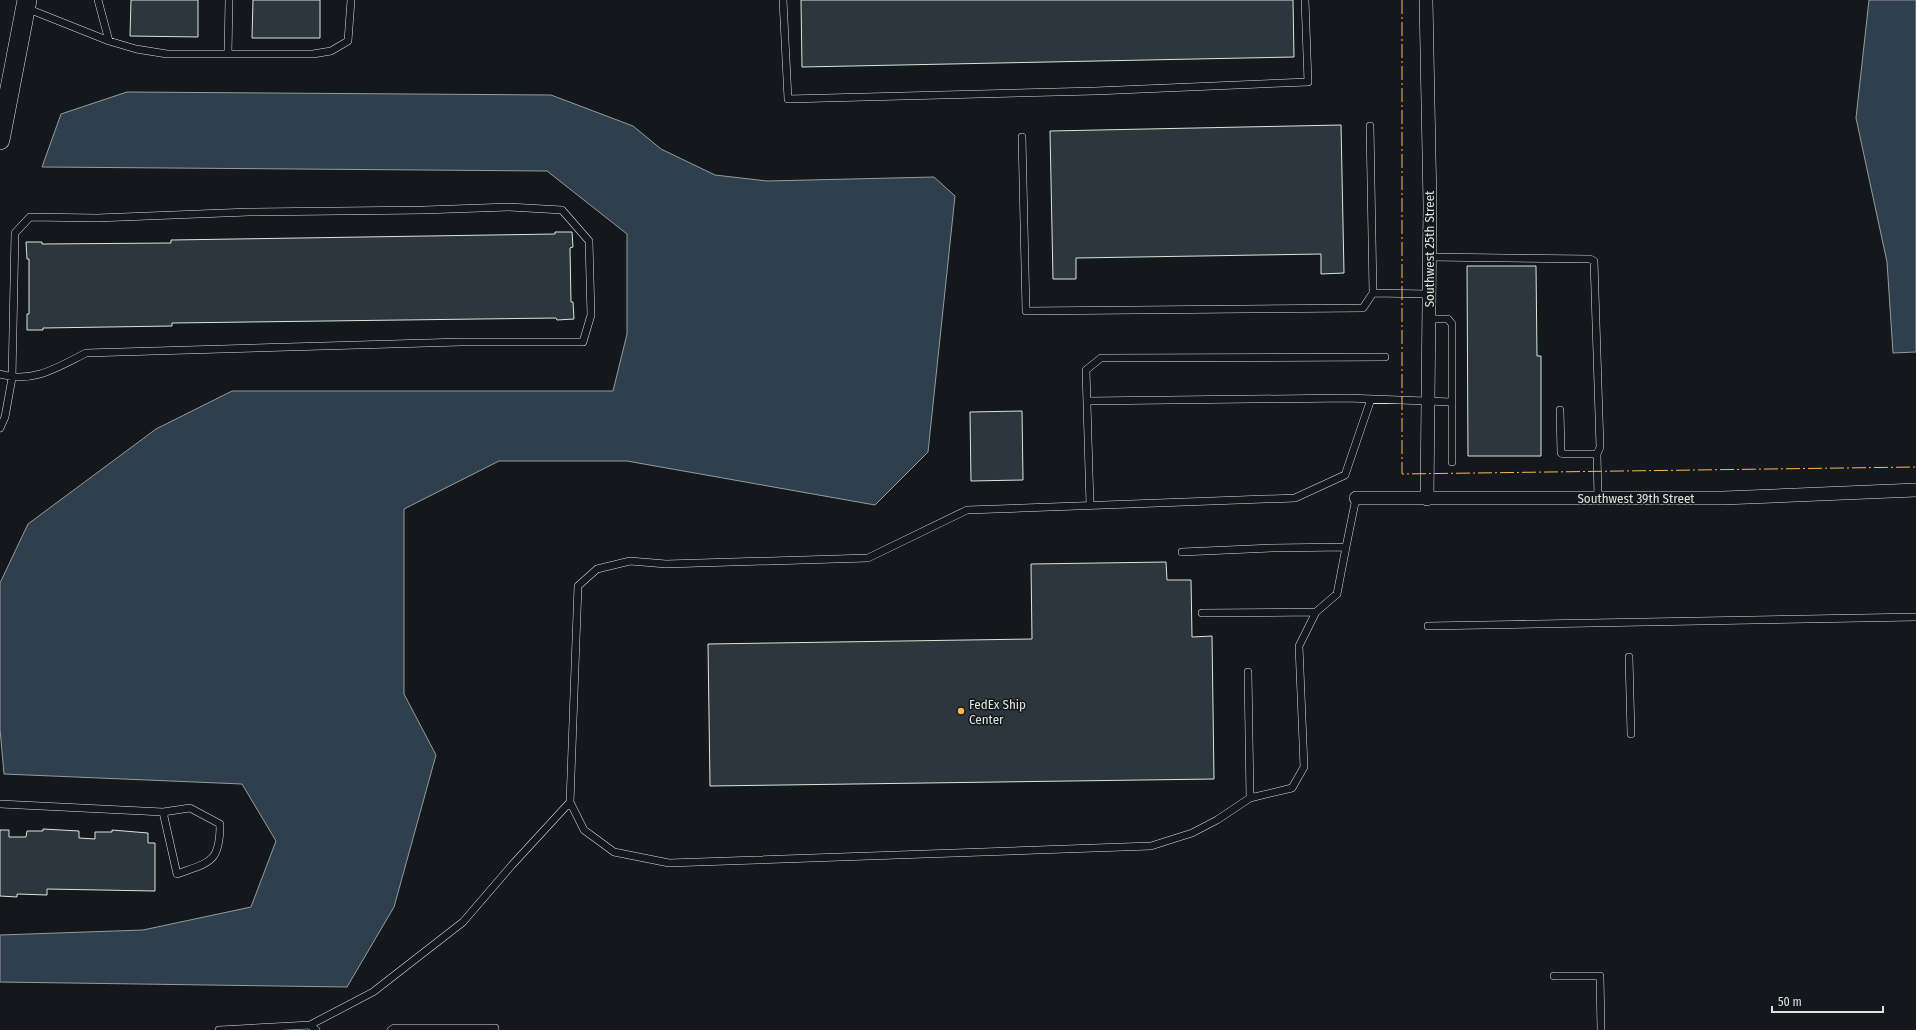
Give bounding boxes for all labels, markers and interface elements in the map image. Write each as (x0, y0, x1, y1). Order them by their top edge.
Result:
street label: Southwest 25th Street (1422, 190, 1437, 307)
street label: Southwest 39th Street (1577, 491, 1695, 506)
place label: FedEx Ship Center (969, 697, 1026, 727)
marker: FedEx Ship Center (956, 706, 966, 716)
scale bar (1772, 988, 1883, 1014)
text: 50 m (1778, 995, 1802, 1009)

